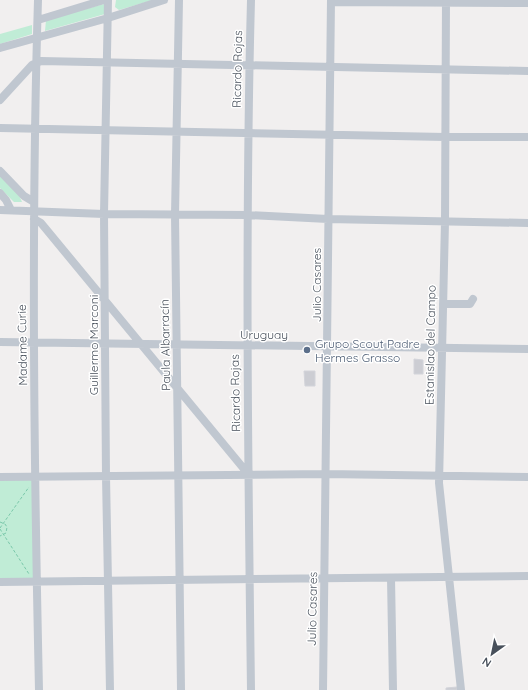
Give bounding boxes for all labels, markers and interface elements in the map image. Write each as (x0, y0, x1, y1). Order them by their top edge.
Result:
street label: Ricardo Rojas (229, 30, 245, 108)
street label: Julio Casares (309, 247, 324, 322)
street label: Estanislao del Campo (421, 285, 439, 405)
street label: Guillermo Marconi (86, 295, 101, 395)
street label: Paula Albarracín (157, 299, 173, 391)
street label: Madame Curie (14, 304, 30, 386)
street label: Uruguay (240, 327, 288, 342)
place label: Grupo Scout Padre Hermes Grasso (315, 336, 420, 365)
marker: Grupo Scout Padre Hermes Grasso (302, 345, 312, 355)
street label: Ricardo Rojas (227, 354, 243, 432)
street label: Julio Casares (304, 571, 320, 646)
north arrow (472, 634, 512, 674)
text: N (479, 654, 494, 670)

